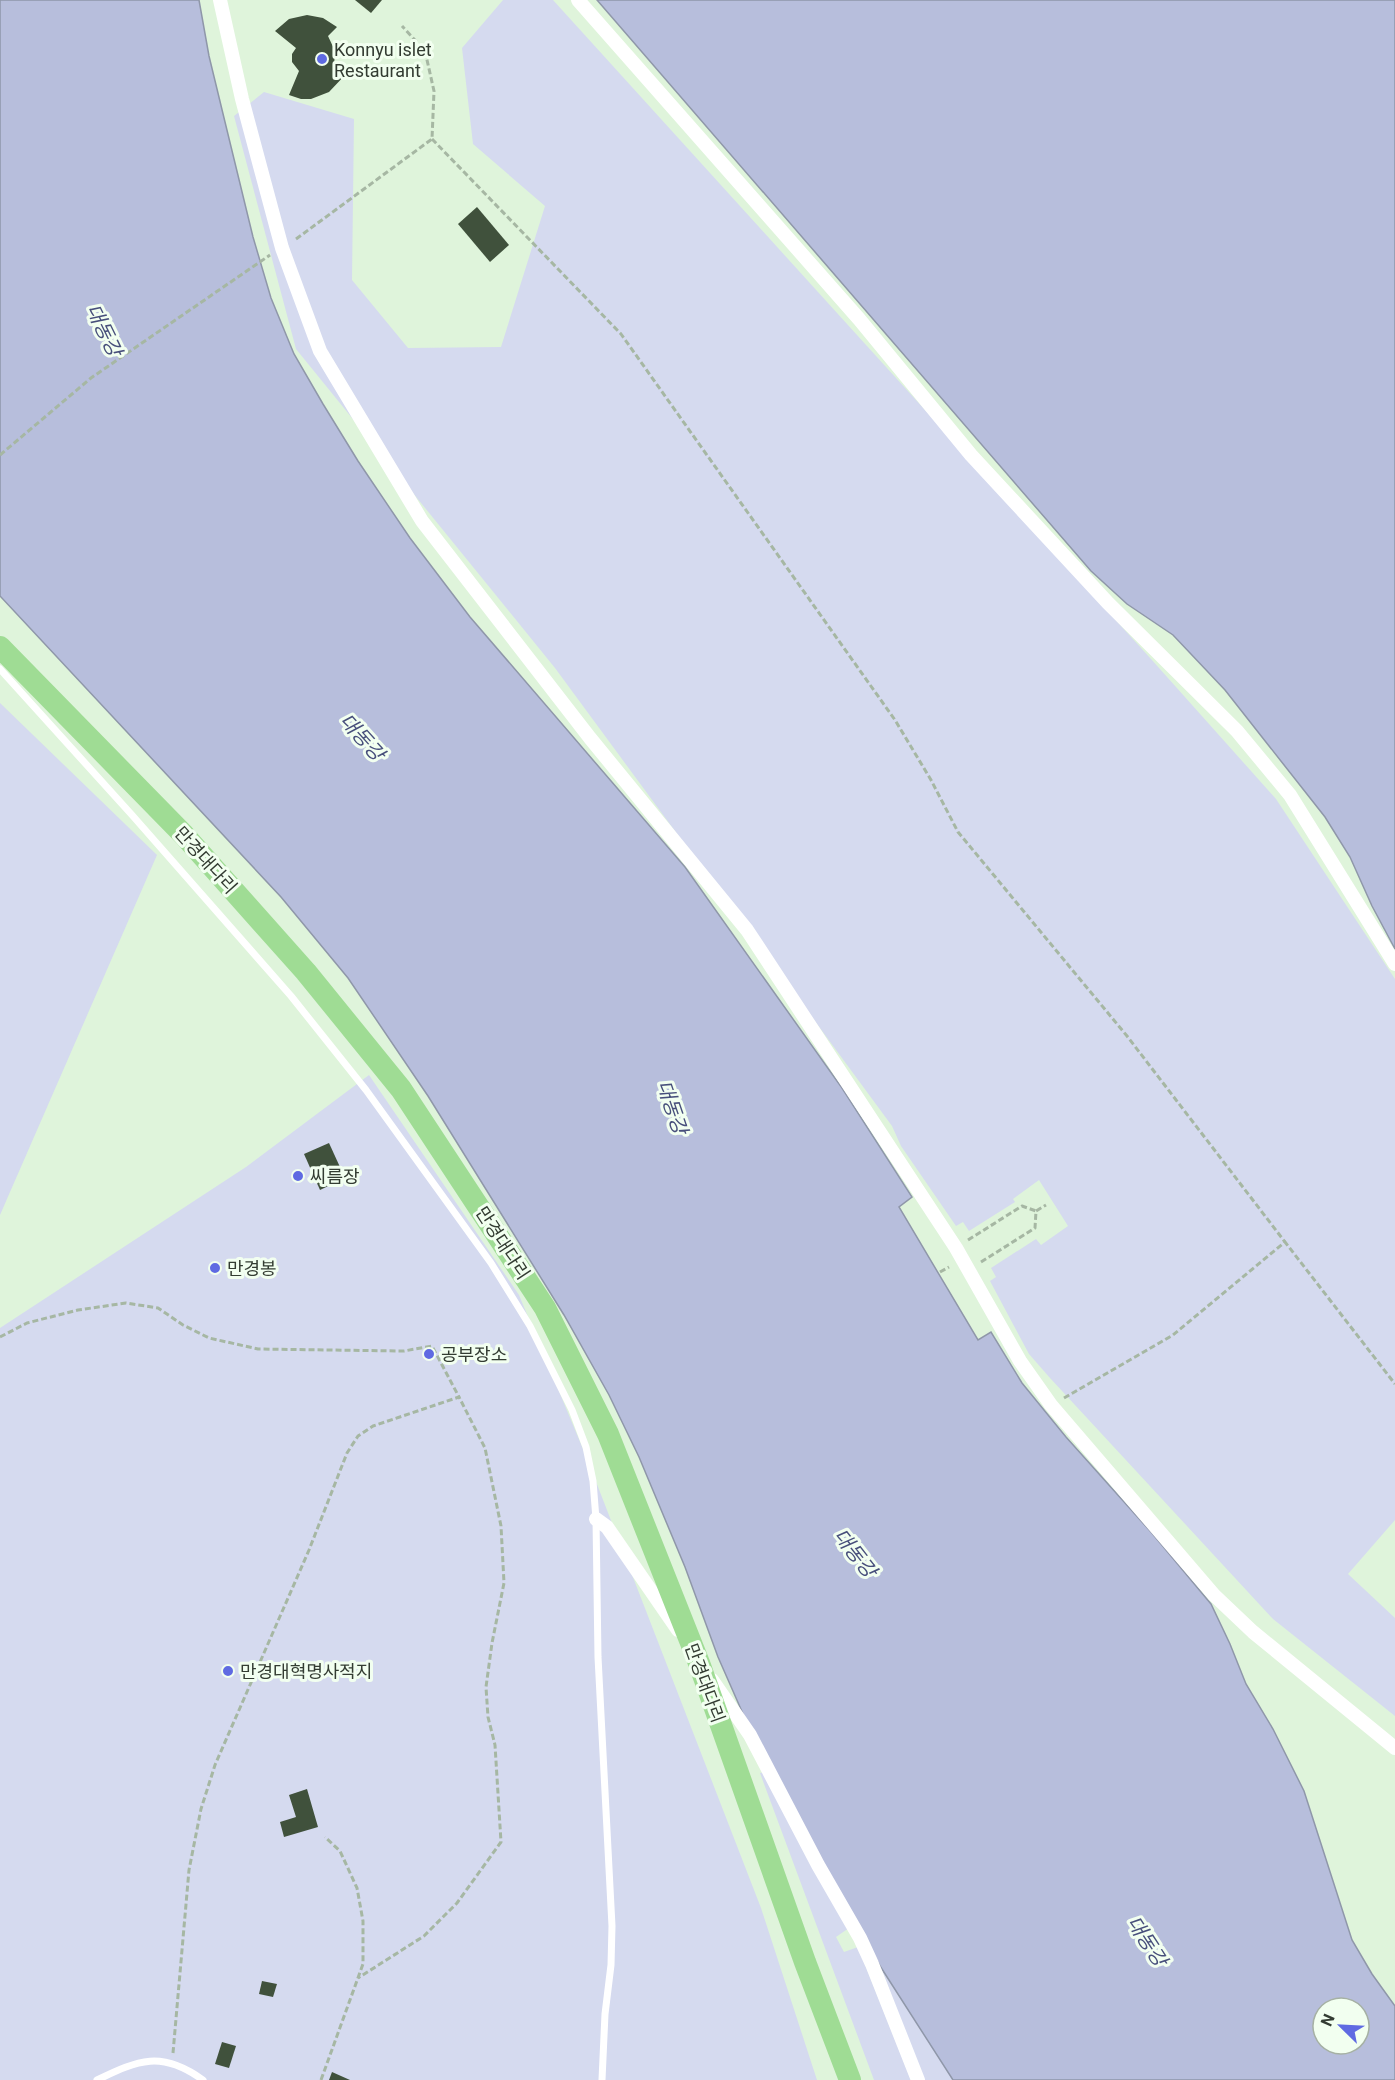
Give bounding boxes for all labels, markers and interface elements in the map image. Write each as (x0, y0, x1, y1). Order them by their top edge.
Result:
place label: Konnyu islet Restaurant (334, 39, 432, 81)
marker: Konnyu islet Restaurant (315, 52, 329, 66)
water label: 대동강 (81, 300, 128, 362)
water label: 대동강 (335, 708, 391, 767)
street label: 만경대다리 (170, 822, 242, 898)
water label: 대동강 (652, 1077, 693, 1139)
place label: 씨름장 (310, 1166, 360, 1187)
marker: 씨름장 (291, 1169, 305, 1183)
street label: 만경대다리 (472, 1203, 534, 1283)
place label: 만경봉 (227, 1258, 277, 1279)
marker: 만경봉 (208, 1261, 222, 1275)
place label: 공부장소 (441, 1344, 507, 1365)
marker: 공부장소 (422, 1347, 436, 1361)
water label: 대동강 (829, 1524, 883, 1584)
street label: 만경대다리 (681, 1640, 729, 1726)
place label: 만경대혁명사적지 (240, 1661, 372, 1682)
marker: 만경대혁명사적지 (221, 1664, 235, 1678)
water label: 대동강 (1122, 1911, 1174, 1973)
north arrow (1311, 1996, 1371, 2056)
text: N (1317, 2011, 1339, 2029)

